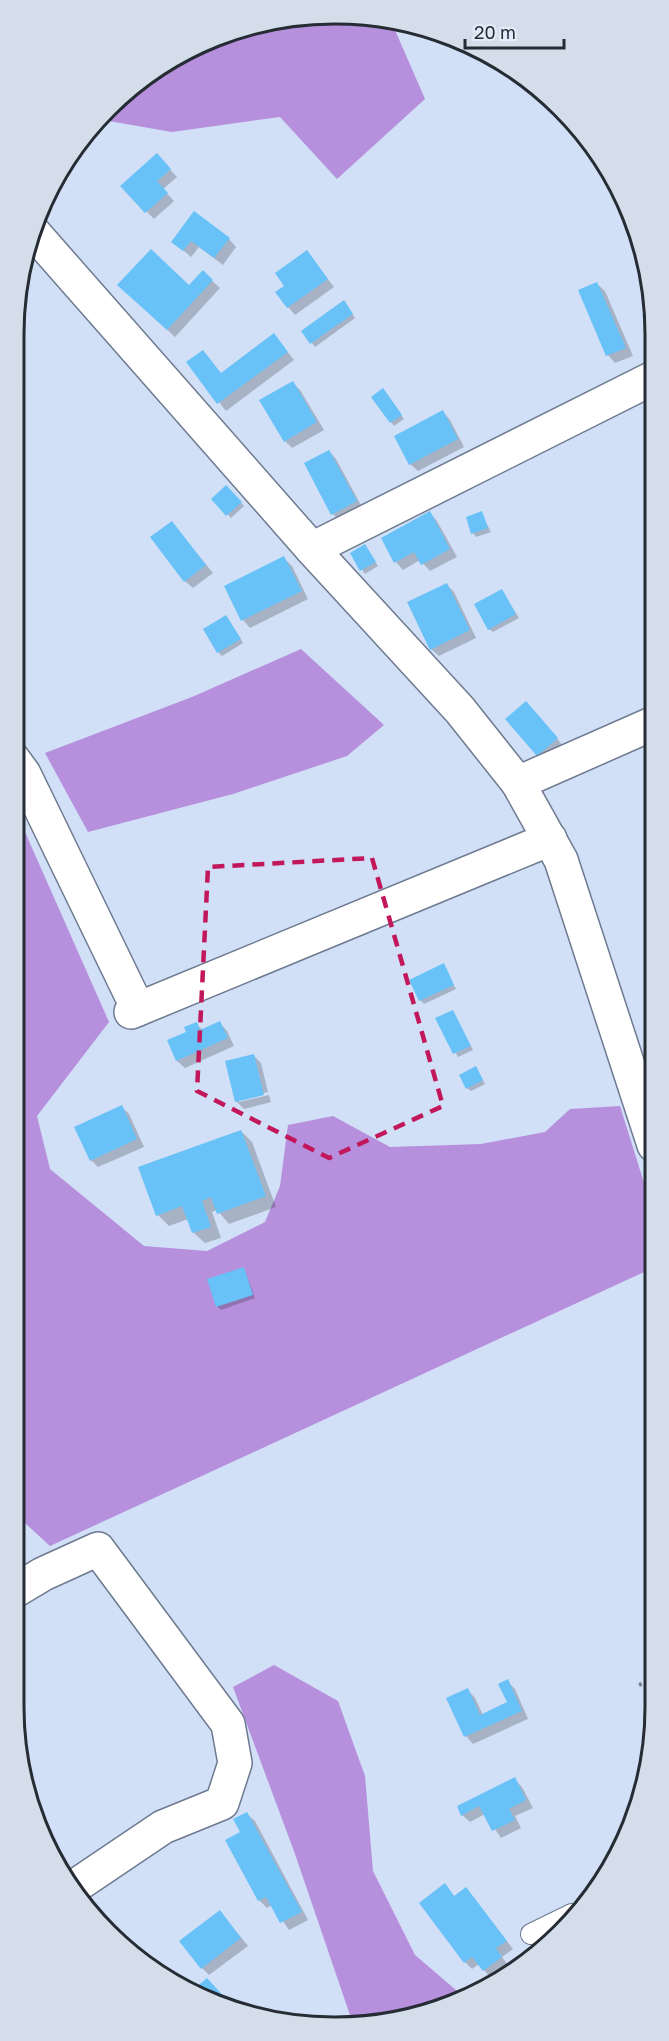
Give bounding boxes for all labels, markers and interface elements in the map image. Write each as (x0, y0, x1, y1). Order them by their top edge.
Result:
scale bar (465, 12, 564, 50)
text: 20 m (474, 21, 516, 43)

